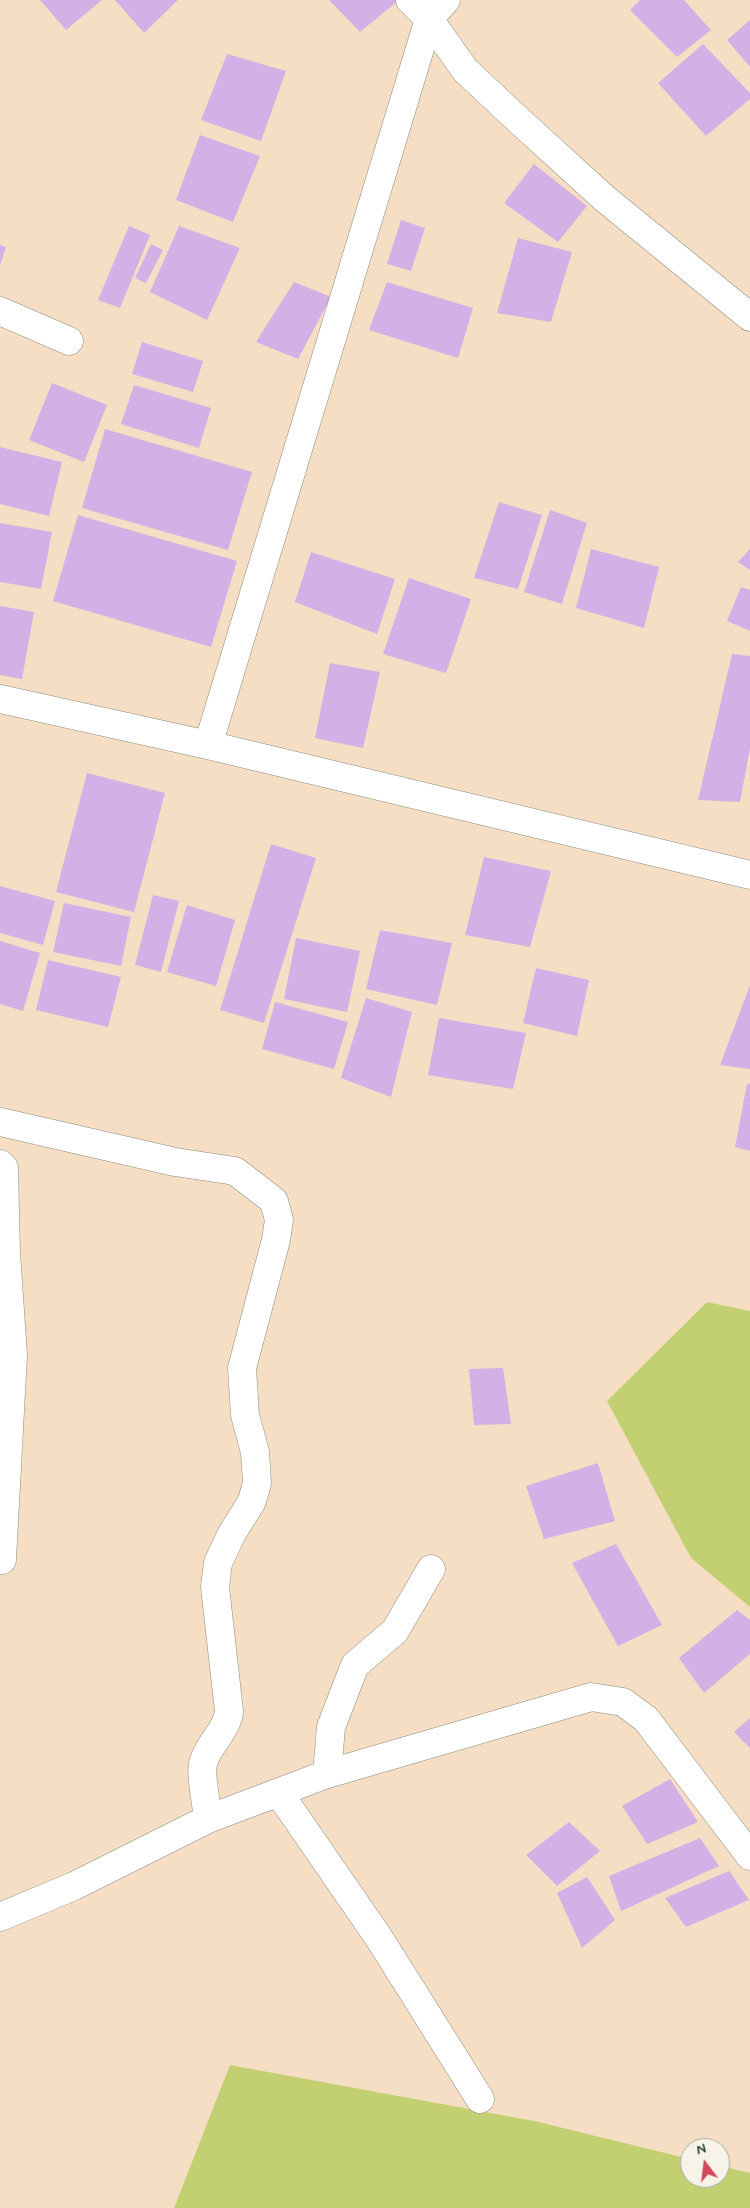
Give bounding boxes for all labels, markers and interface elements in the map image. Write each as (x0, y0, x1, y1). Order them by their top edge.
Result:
north arrow (680, 2138, 730, 2188)
text: N (695, 2140, 708, 2159)

